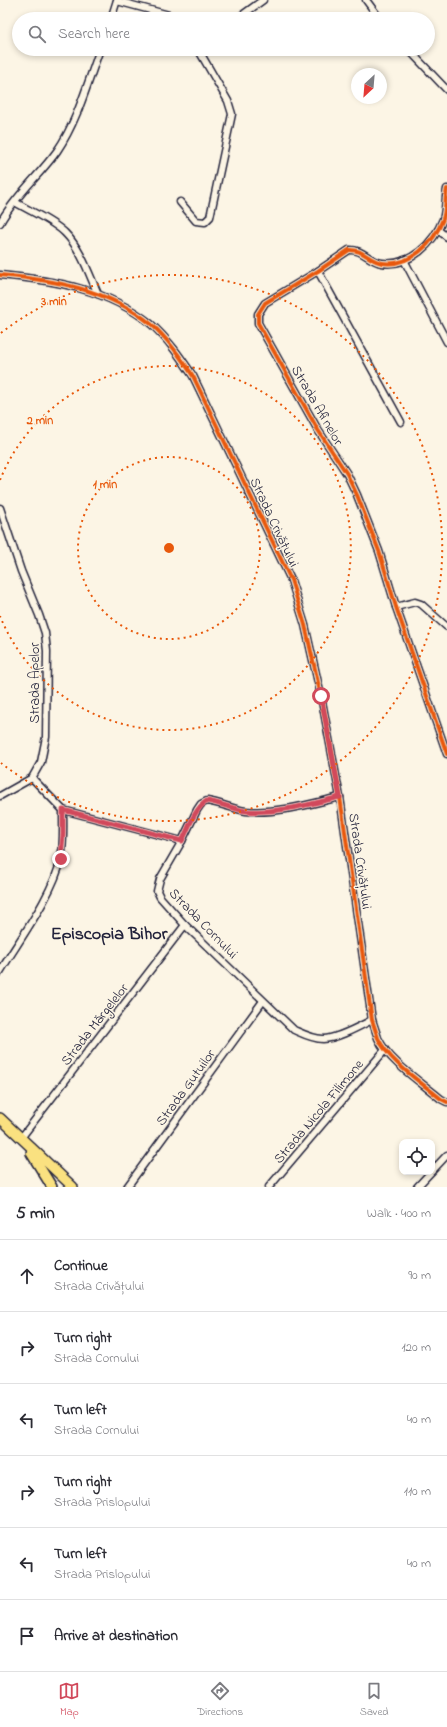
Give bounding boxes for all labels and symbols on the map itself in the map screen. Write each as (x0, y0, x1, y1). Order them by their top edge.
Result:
north arrow (351, 68, 387, 104)
text: 3 min (40, 293, 67, 311)
street label: Strada Afinelor (285, 362, 348, 450)
text: 2 min (26, 412, 53, 430)
street label: Strada Crivățului (244, 474, 304, 571)
text: 1 min (93, 476, 117, 494)
centre of rings (162, 541, 176, 555)
street label: Strada Apelor (25, 642, 46, 724)
route start (312, 687, 330, 705)
street label: Strada Crivățului (342, 812, 377, 911)
route end (52, 850, 70, 868)
street label: Strada Cornului (164, 884, 242, 964)
district label: Episcopia Bihor (51, 922, 168, 948)
street label: Strada Mărgelelor (56, 979, 135, 1071)
street label: Strada Gutuilor (151, 1045, 222, 1131)
street label: Strada Nicola Filimone (269, 1055, 370, 1169)

